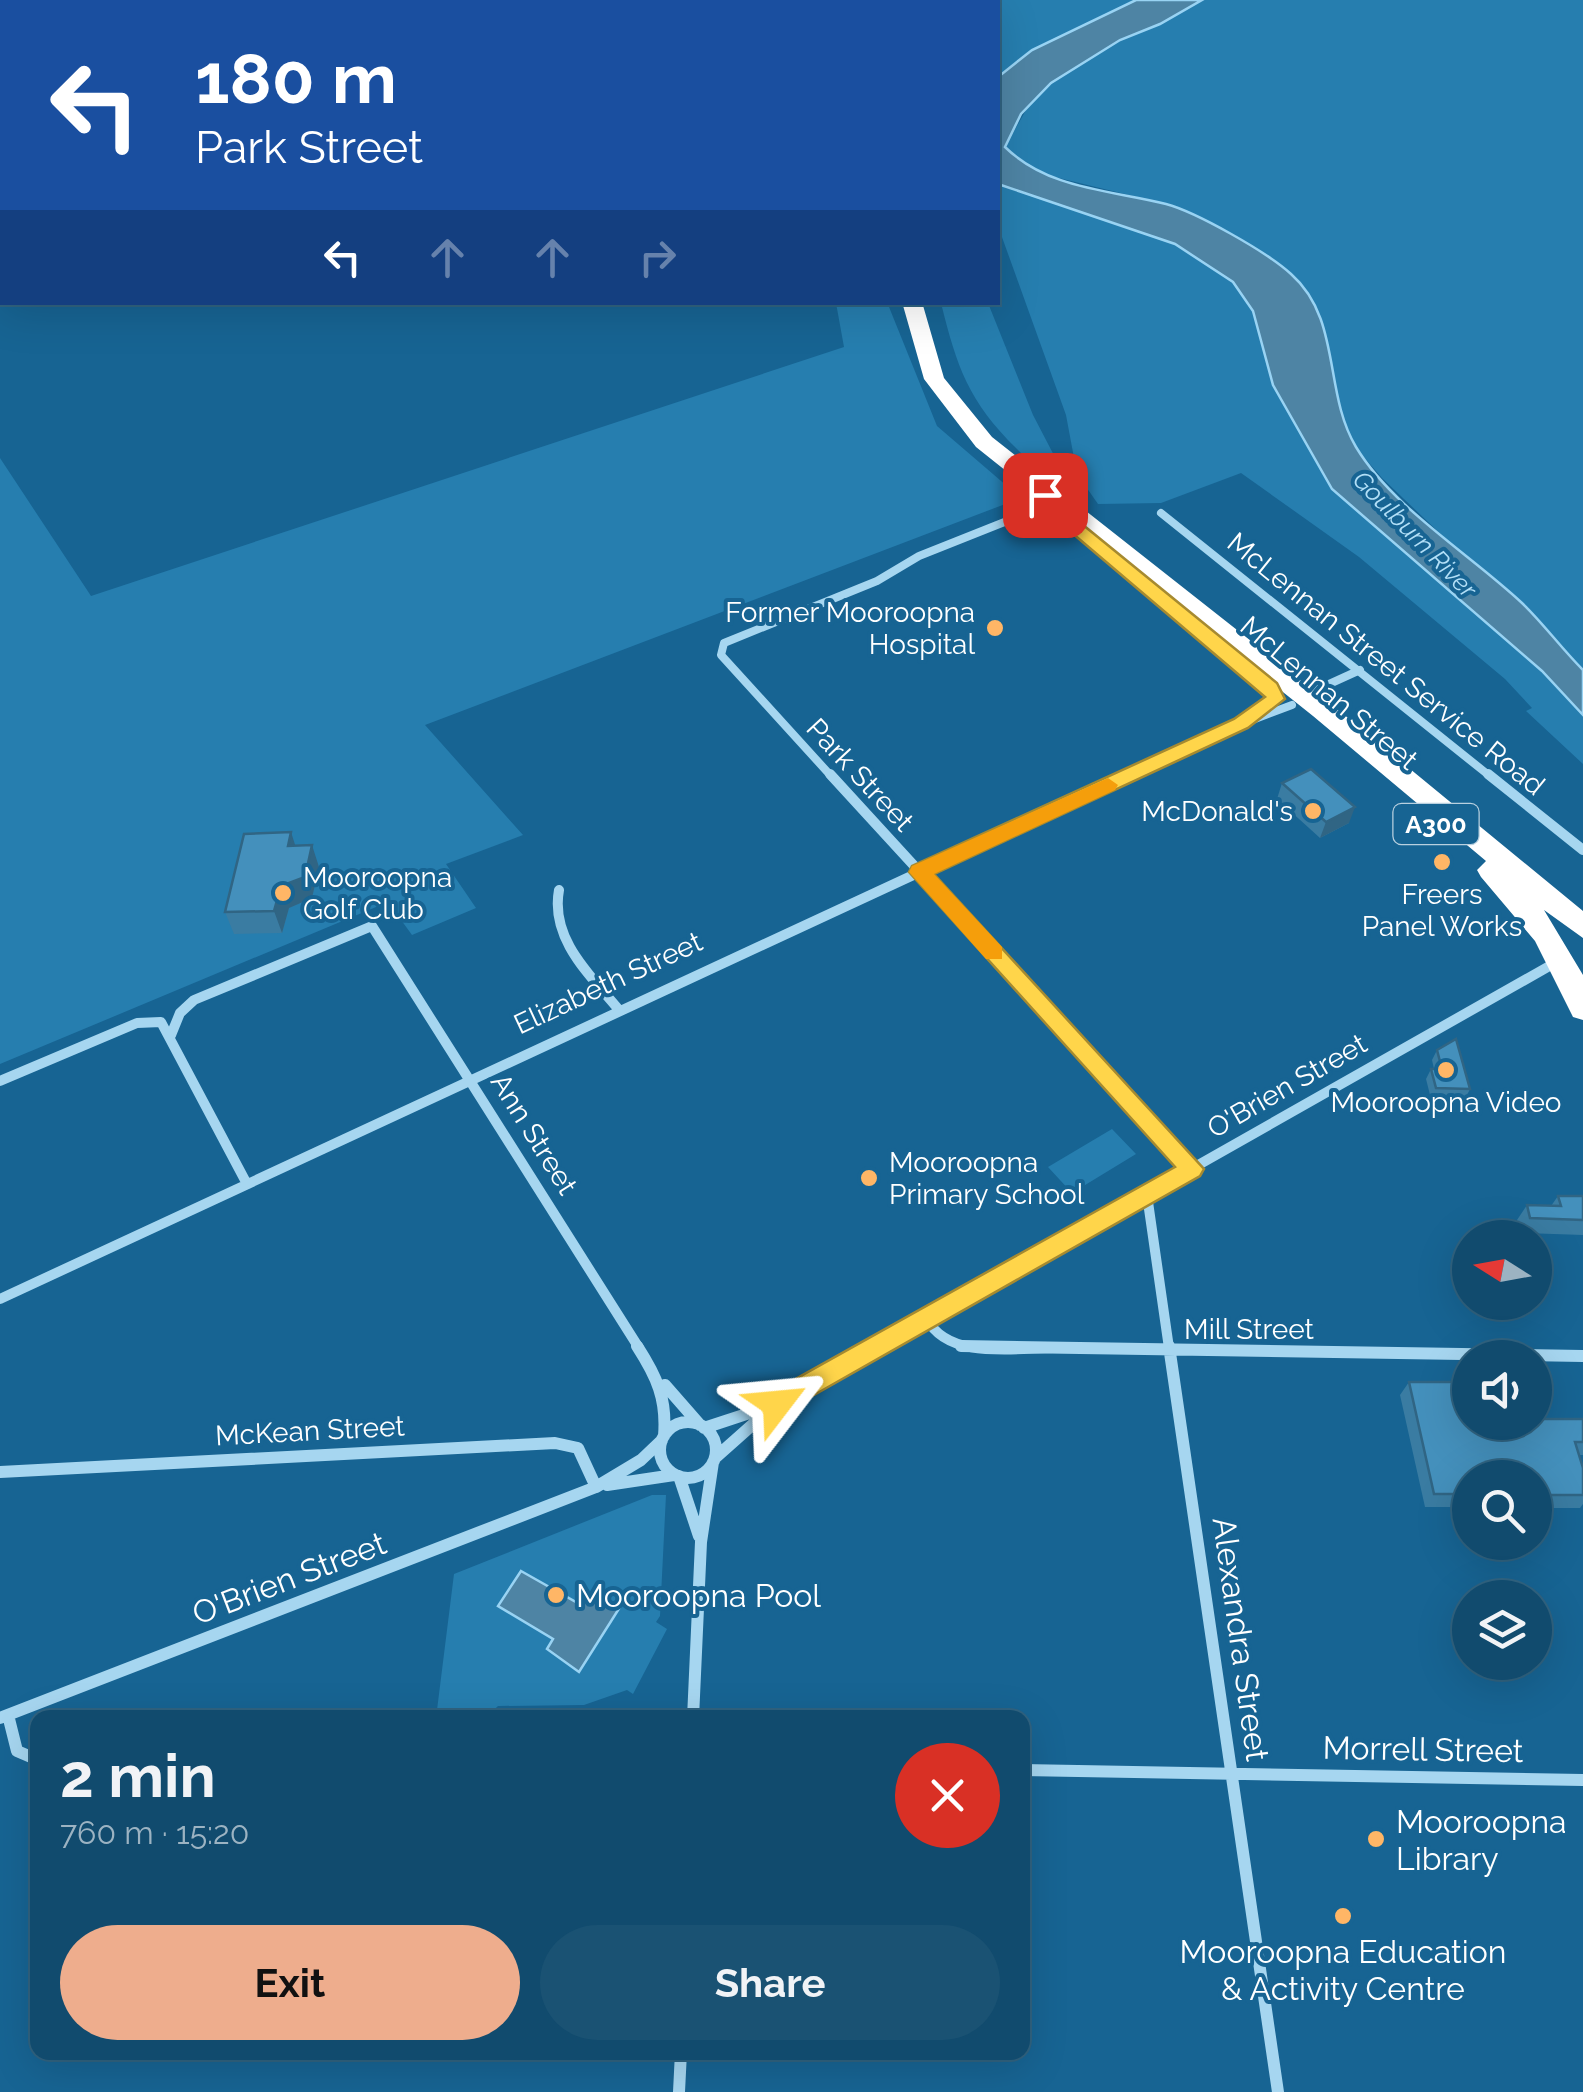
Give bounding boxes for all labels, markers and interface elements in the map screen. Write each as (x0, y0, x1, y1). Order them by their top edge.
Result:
text: 180 m (195, 37, 397, 119)
icon: left (30, 40, 160, 170)
text: Park Street (195, 121, 423, 174)
icon: left (315, 230, 370, 285)
icon: ahead (420, 230, 475, 285)
icon: ahead (525, 230, 580, 285)
icon: right (630, 230, 685, 285)
pin (1003, 453, 1088, 538)
water label: Goulburn River (1347, 464, 1484, 605)
icon: arrive (1018, 468, 1073, 523)
street label: McLennan Street Service Road (1221, 526, 1551, 802)
place label: Former Mooroopna Hospital (725, 596, 975, 661)
street label: McLennan Street (1234, 609, 1424, 777)
marker: Former Mooroopna Hospital (984, 617, 1006, 639)
street label: Park Street (800, 712, 921, 839)
place label: McDonald's (1141, 795, 1293, 828)
marker: McDonald's (1302, 800, 1324, 822)
road number: A300 (1394, 804, 1478, 844)
marker: Freers Panel Works (1431, 851, 1453, 873)
place label: Mooroopna Golf Club (303, 861, 452, 926)
place label: Freers Panel Works (1362, 878, 1522, 943)
marker: Mooroopna Golf Club (272, 882, 294, 904)
street label: Elizabeth Street (509, 925, 708, 1041)
street label: O'Brien Street (1201, 1027, 1373, 1145)
marker: Mooroopna Video (1435, 1059, 1457, 1081)
street label: Ann Street (484, 1067, 584, 1201)
place label: Mooroopna Video (1330, 1086, 1562, 1119)
place label: Mooroopna Primary School (889, 1146, 1085, 1211)
marker: Mooroopna Primary School (858, 1167, 880, 1189)
north arrow (1452, 1220, 1552, 1320)
map controls (1452, 1220, 1552, 1680)
street label: Mill Street (1184, 1313, 1315, 1346)
button: sound (1452, 1340, 1552, 1440)
position arrow (725, 1352, 829, 1456)
street label: McKean Street (214, 1410, 406, 1452)
button: search (1452, 1460, 1552, 1560)
street label: Alexandra Street (1206, 1515, 1276, 1764)
street label: O'Brien Street (187, 1524, 391, 1632)
place label: Mooroopna Pool (576, 1577, 821, 1614)
button: layers (1452, 1580, 1552, 1680)
marker: Mooroopna Pool (545, 1584, 567, 1606)
street label: Morrell Street (1322, 1729, 1524, 1769)
text: 2 min (60, 1741, 216, 1811)
button: close (895, 1743, 1000, 1848)
place label: Mooroopna Library (1396, 1803, 1567, 1877)
text: 760 m · 15:20 (60, 1814, 249, 1851)
marker: Mooroopna Library (1365, 1828, 1387, 1850)
marker: Mooroopna Education & Activity Centre (1332, 1905, 1354, 1927)
button: Exit (60, 1925, 520, 2040)
button: Share (540, 1925, 1000, 2040)
place label: Mooroopna Education & Activity Centre (1180, 1933, 1506, 2007)

